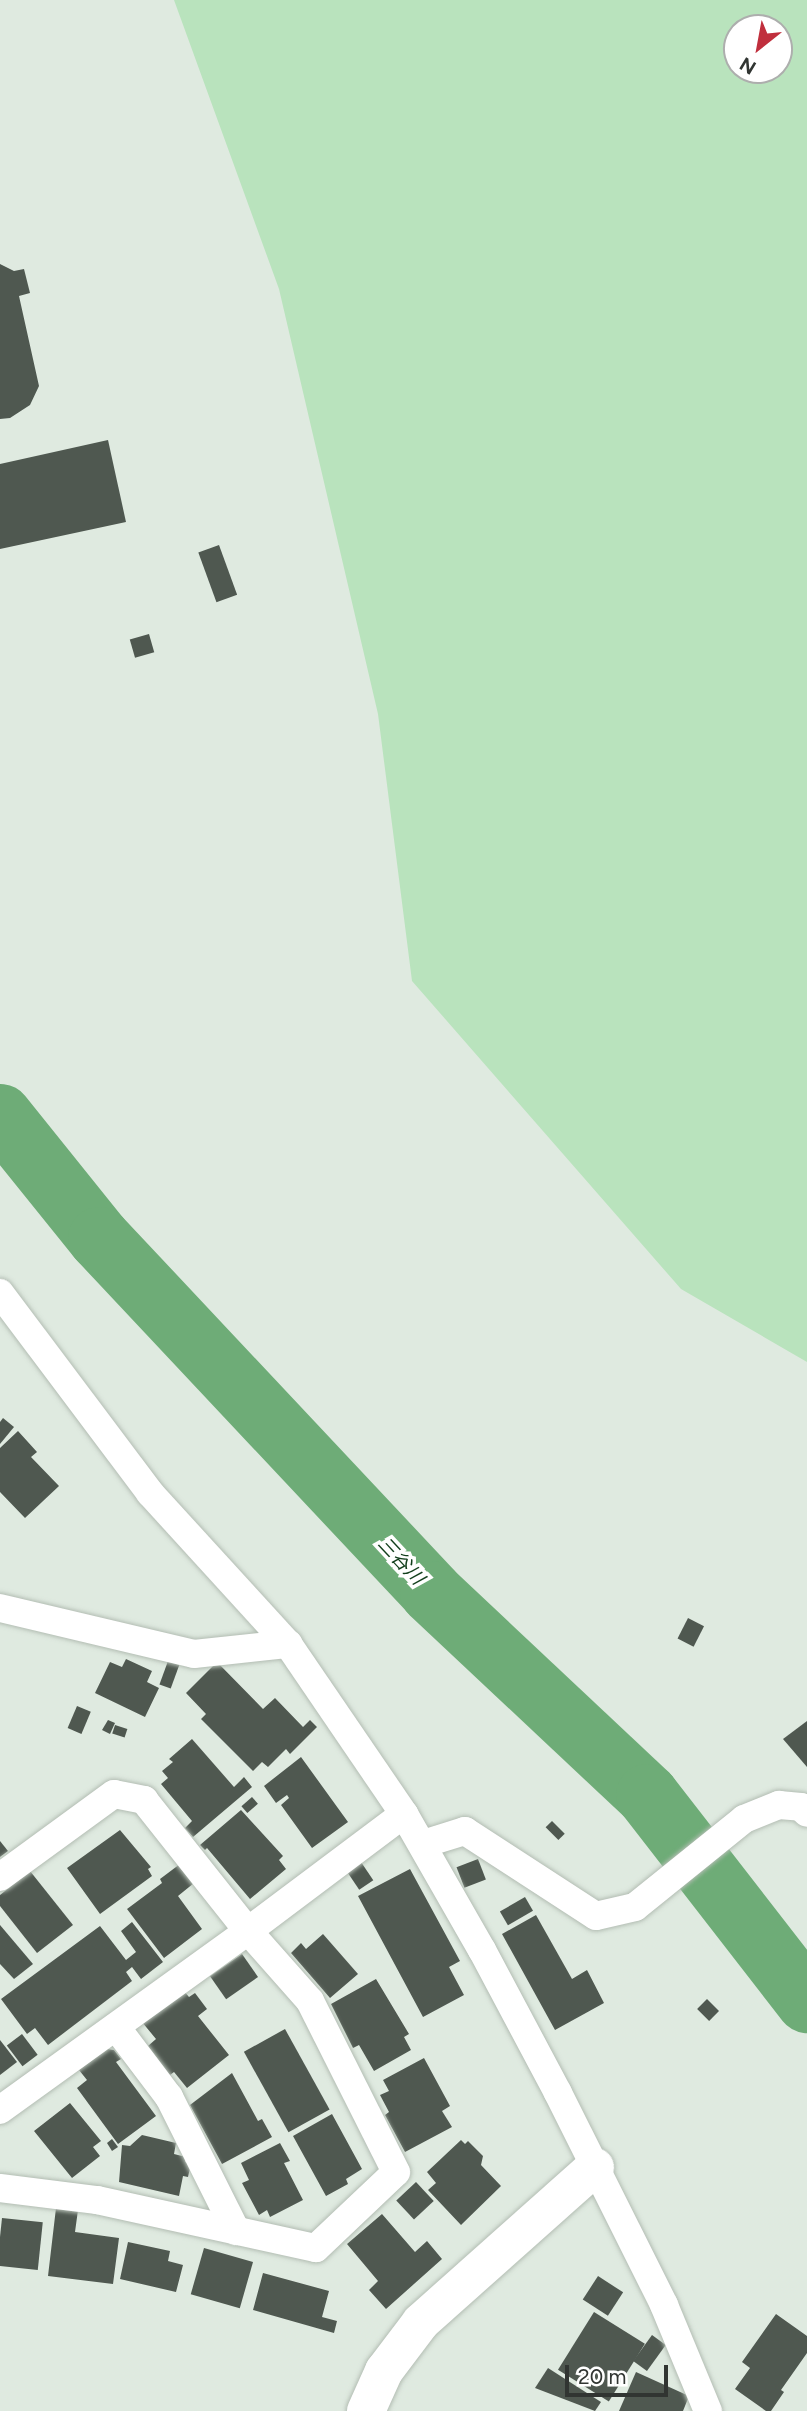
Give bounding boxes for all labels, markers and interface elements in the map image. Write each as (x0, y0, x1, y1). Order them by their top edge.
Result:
north arrow (723, 14, 793, 84)
text: N (736, 52, 760, 79)
water label: 三谷川 (373, 1532, 429, 1590)
scale bar (569, 2352, 672, 2396)
text: 20 m (578, 2364, 626, 2389)

